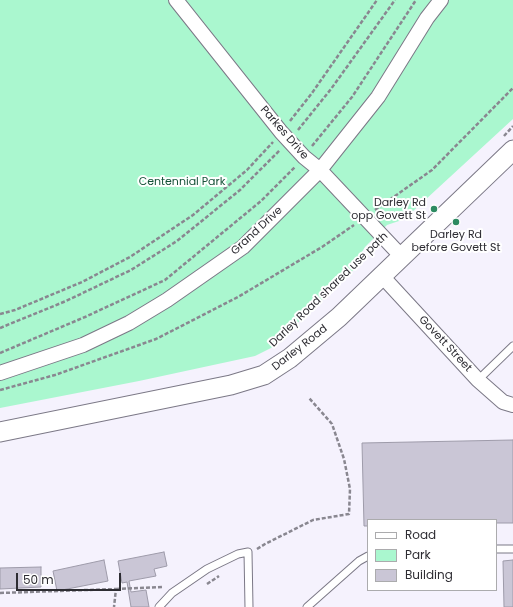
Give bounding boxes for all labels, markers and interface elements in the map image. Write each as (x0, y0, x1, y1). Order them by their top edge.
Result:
street label: Parkes Drive (257, 104, 311, 162)
park label: Centennial Park (139, 175, 225, 189)
place label: Darley Rd opp Govett St (351, 196, 426, 222)
street label: Grand Drive (229, 204, 285, 258)
marker: Darley Rd opp Govett St (429, 204, 439, 214)
marker: Darley Rd before Govett St (451, 217, 461, 227)
place label: Darley Rd before Govett St (412, 228, 500, 254)
street label: Darley Road shared use path (267, 230, 391, 350)
street label: Govett Street (416, 313, 474, 375)
street label: Darley Road (270, 322, 330, 374)
legend (367, 519, 497, 591)
text: Road (405, 526, 436, 543)
text: Park (405, 546, 431, 563)
scale bar (18, 565, 123, 591)
text: Building (405, 566, 453, 583)
text: 50 m (23, 571, 54, 588)

